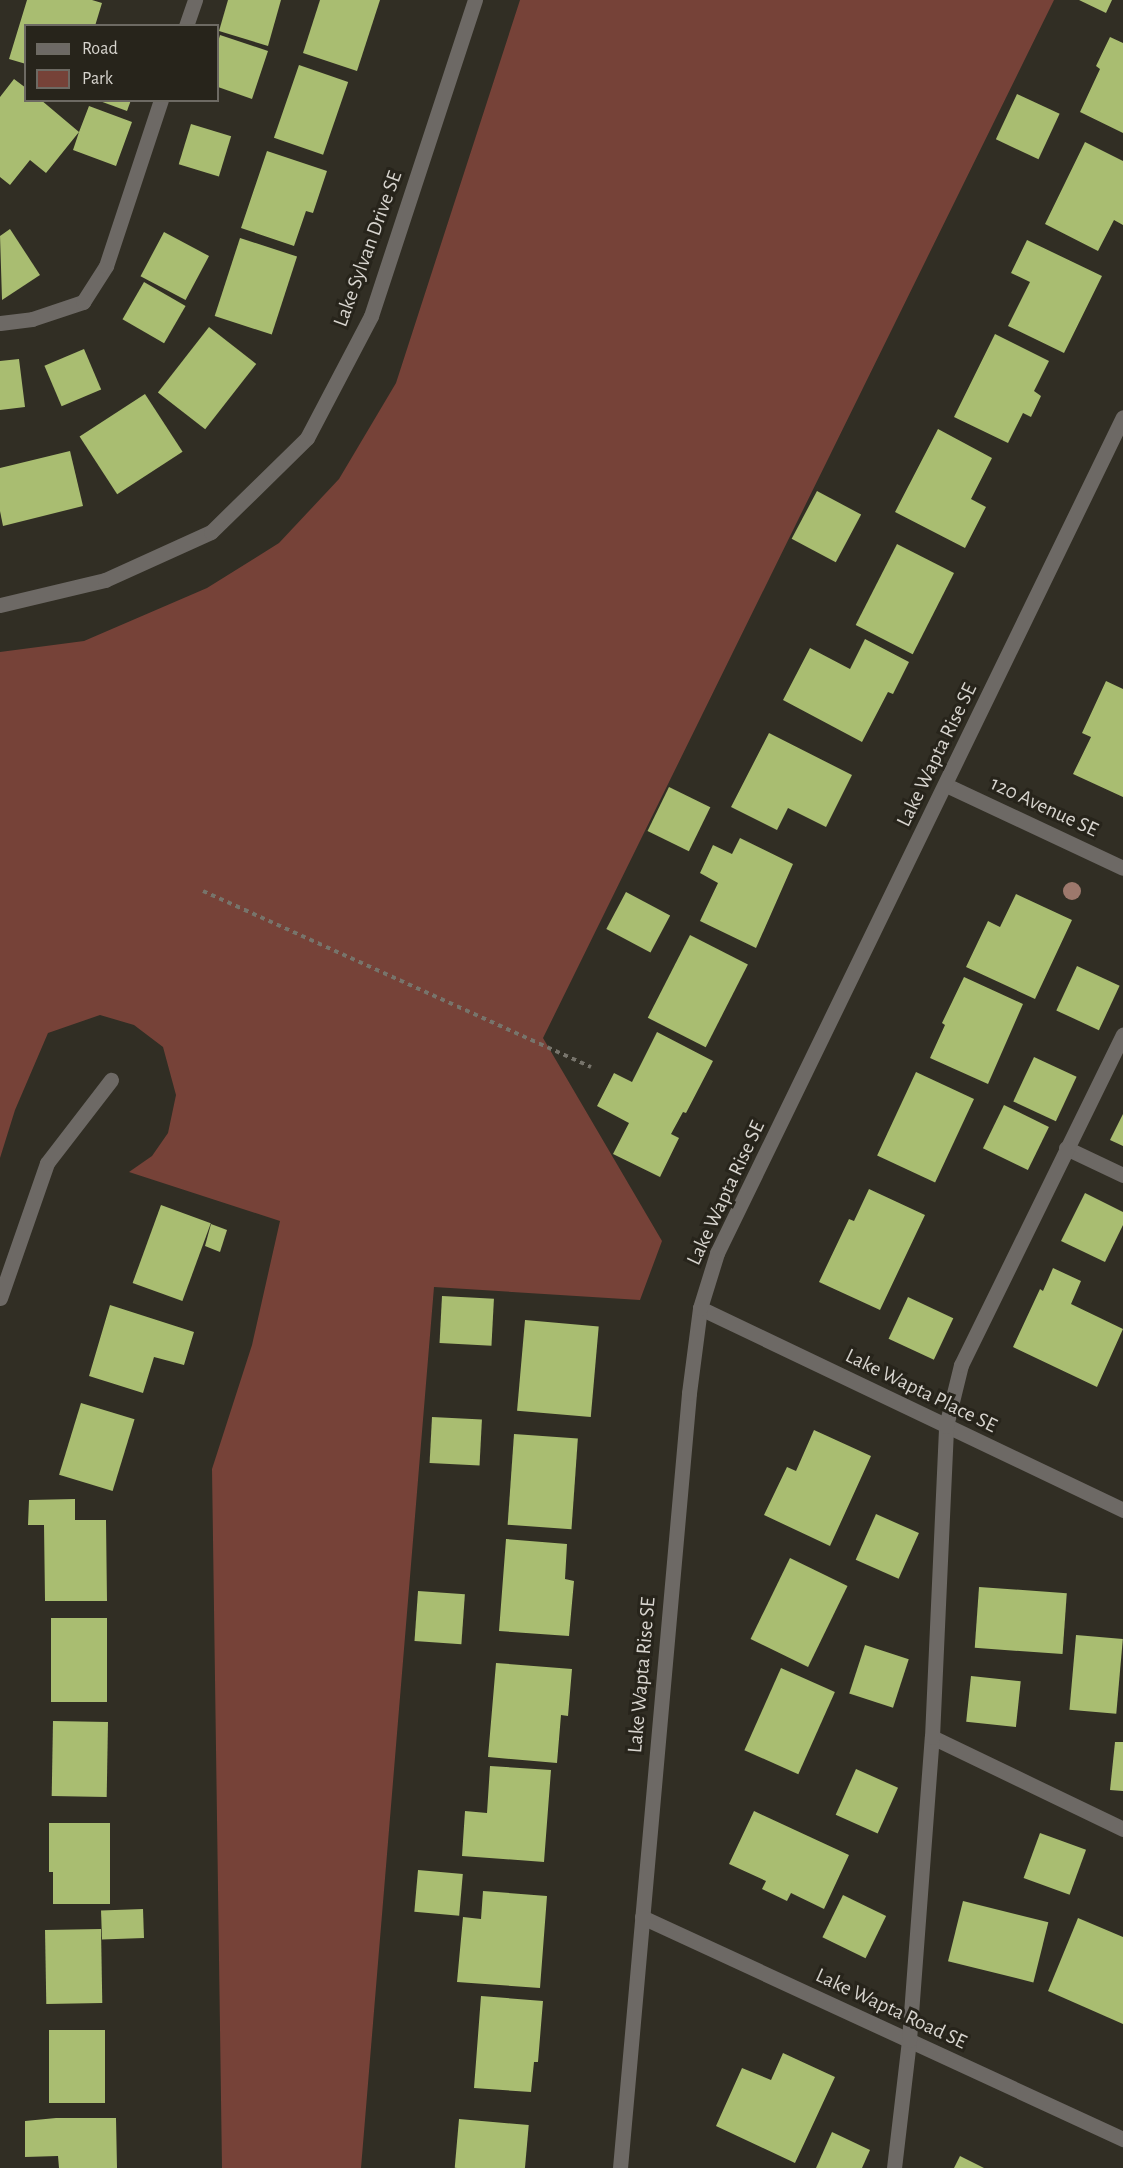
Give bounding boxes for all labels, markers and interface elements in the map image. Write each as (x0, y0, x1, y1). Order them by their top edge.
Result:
legend (24, 24, 219, 102)
text: Road (82, 40, 118, 58)
text: Park (82, 70, 113, 88)
street label: Lake Sylvan Drive SE (328, 168, 408, 330)
street label: Lake Wapta Rise SE (891, 679, 983, 831)
street label: 120 Avenue SE (986, 771, 1102, 843)
street label: Lake Wapta Rise SE (682, 1117, 770, 1269)
street label: Lake Wapta Place SE (841, 1343, 1001, 1439)
street label: Lake Wapta Rise SE (623, 1596, 661, 1754)
street label: Lake Wapta Road SE (811, 1963, 971, 2055)

